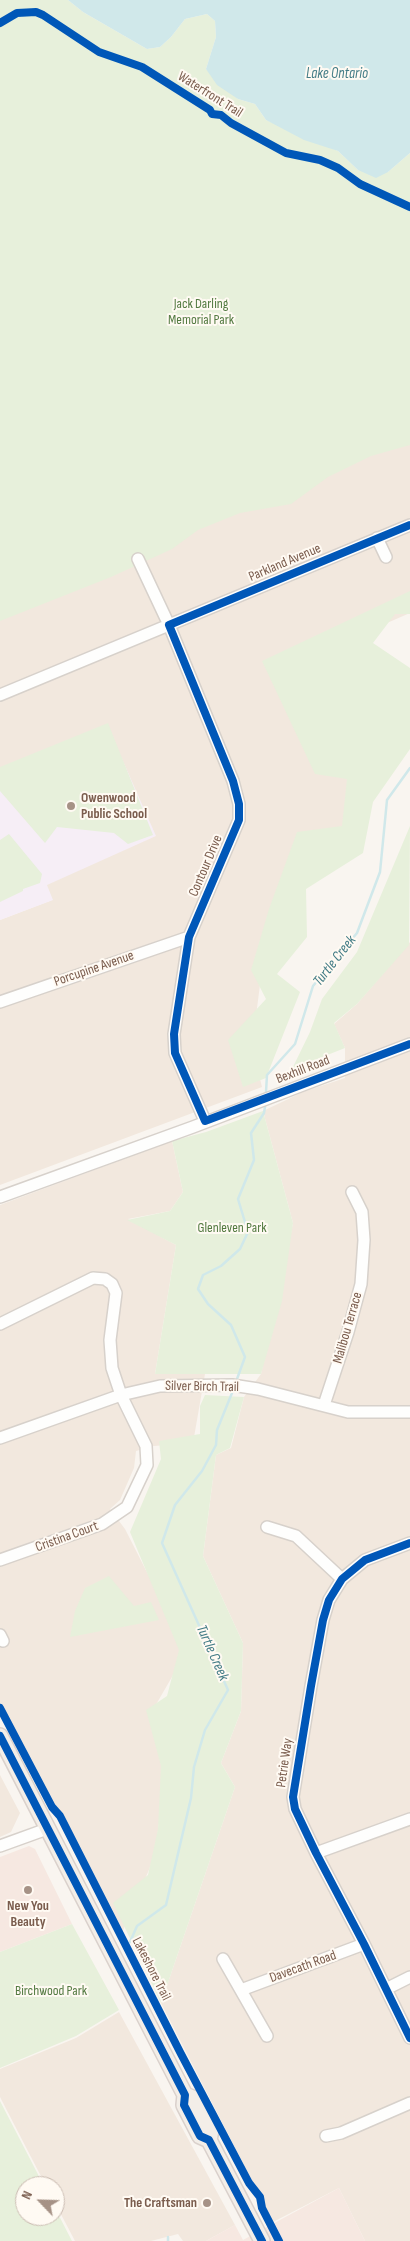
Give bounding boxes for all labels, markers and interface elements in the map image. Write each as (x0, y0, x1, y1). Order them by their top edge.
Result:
water label: Lake Ontario (306, 65, 368, 83)
street label: Waterfront Trail (174, 68, 246, 122)
park label: Jack Darling Memorial Park (168, 296, 234, 328)
street label: Parkland Avenue (246, 540, 324, 586)
place label: Owenwood Public School (81, 790, 147, 822)
marker: Owenwood Public School (65, 800, 77, 812)
street label: Contour Drive (186, 833, 226, 899)
water label: Turtle Creek (310, 932, 360, 990)
street label: Porcupine Avenue (52, 947, 136, 991)
street label: Bexhill Road (274, 1052, 332, 1088)
park label: Glenleven Park (197, 1220, 267, 1236)
street label: Malibou Terrace (330, 1290, 366, 1366)
street label: Silver Birch Trail (165, 1378, 239, 1396)
street label: Cristina Court (33, 1518, 101, 1556)
water label: Turtle Creek (192, 1622, 232, 1684)
street label: Petrie Way (273, 1737, 297, 1789)
marker: New You Beauty (22, 1884, 34, 1896)
place label: New You Beauty (7, 1898, 49, 1930)
street label: Lakeshore Trail (128, 1935, 174, 2003)
street label: Davecath Road (267, 1947, 339, 1987)
park label: Birchwood Park (15, 1983, 87, 1999)
north arrow (15, 2176, 65, 2226)
text: N (17, 2188, 36, 2202)
place label: The Craftsman (124, 2195, 197, 2211)
marker: The Craftsman (201, 2197, 213, 2209)

